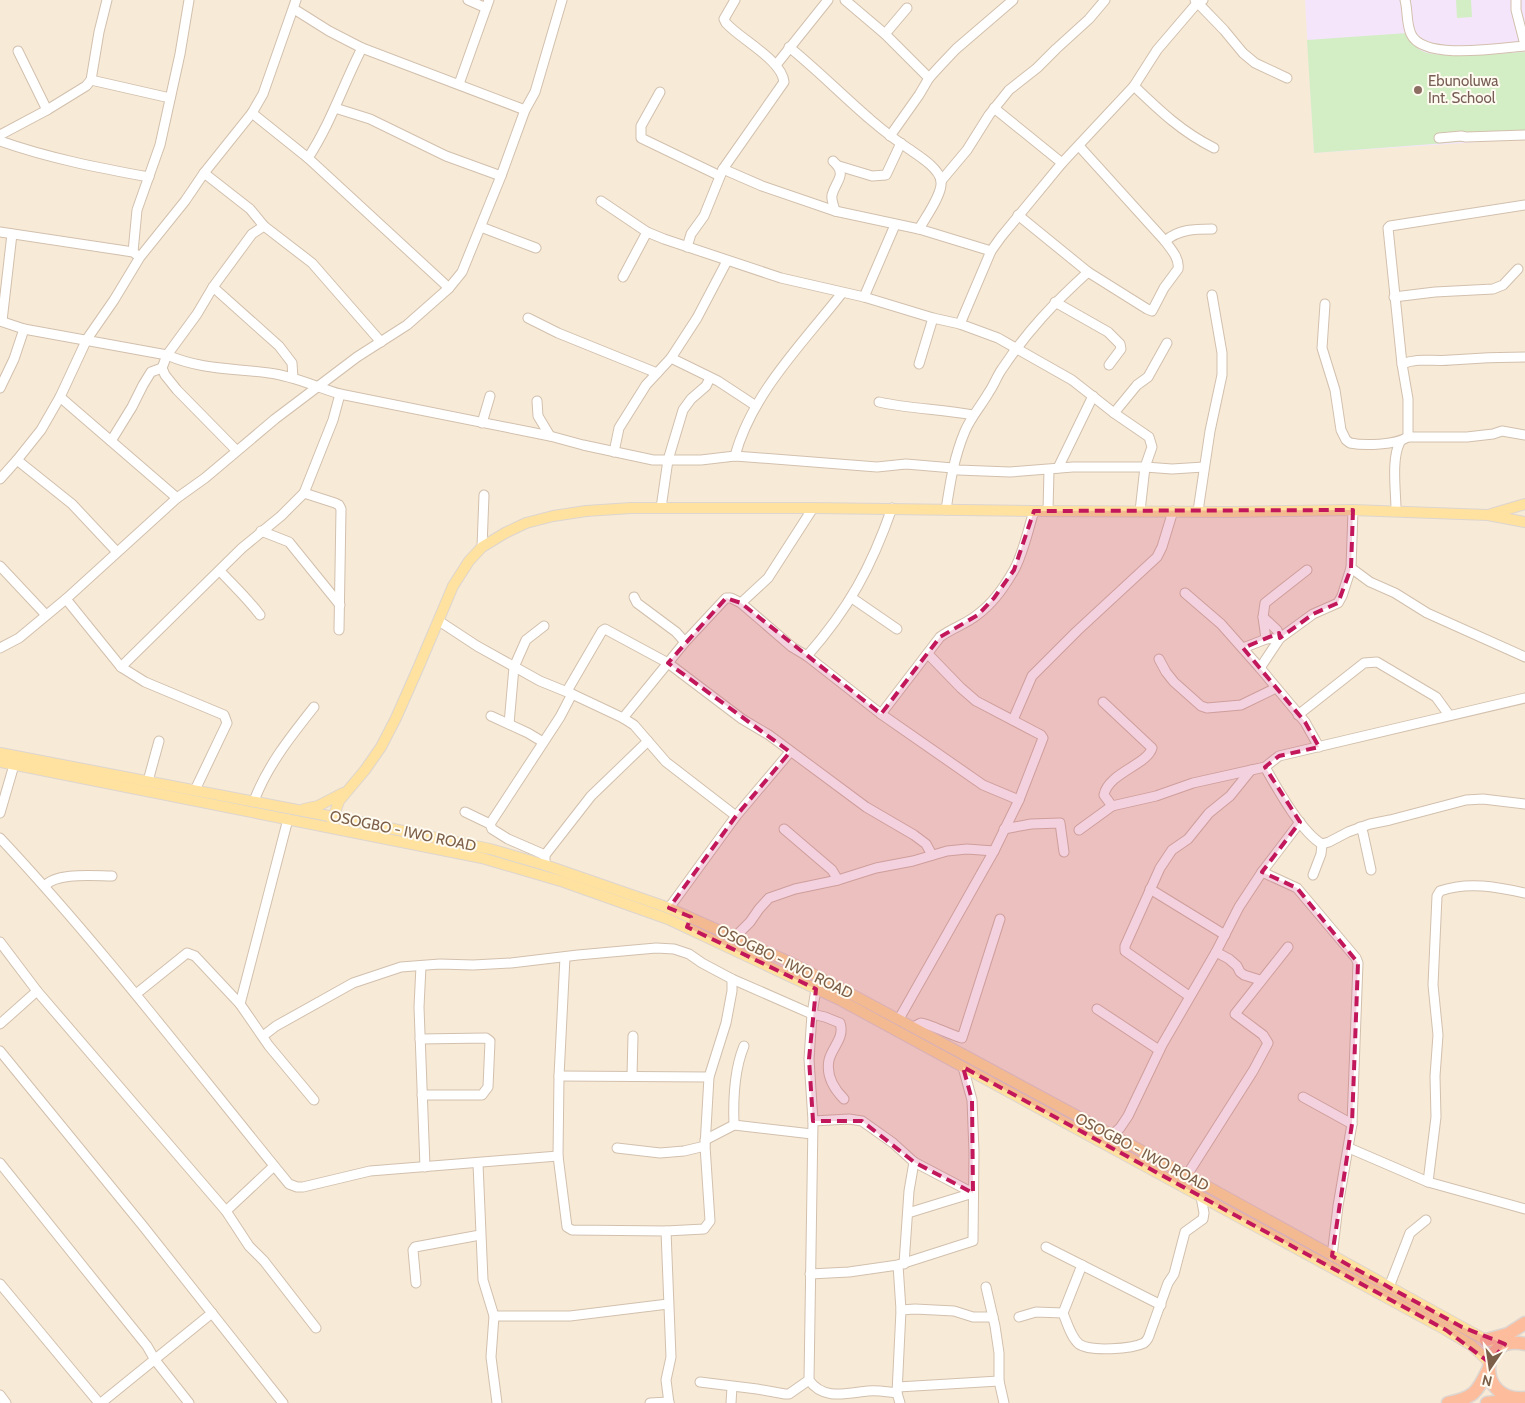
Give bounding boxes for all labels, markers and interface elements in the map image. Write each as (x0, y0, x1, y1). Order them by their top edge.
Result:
place label: Ebunoluwa Int. School (1428, 72, 1499, 107)
marker: Ebunoluwa Int. School (1412, 84, 1424, 96)
street label: OSOGBO - IWO ROAD (328, 807, 478, 855)
street label: OSOGBO - IWO ROAD (714, 921, 856, 1003)
street label: OSOGBO - IWO ROAD (1072, 1109, 1212, 1195)
north arrow (1465, 1343, 1515, 1393)
text: N (1480, 1371, 1494, 1391)

